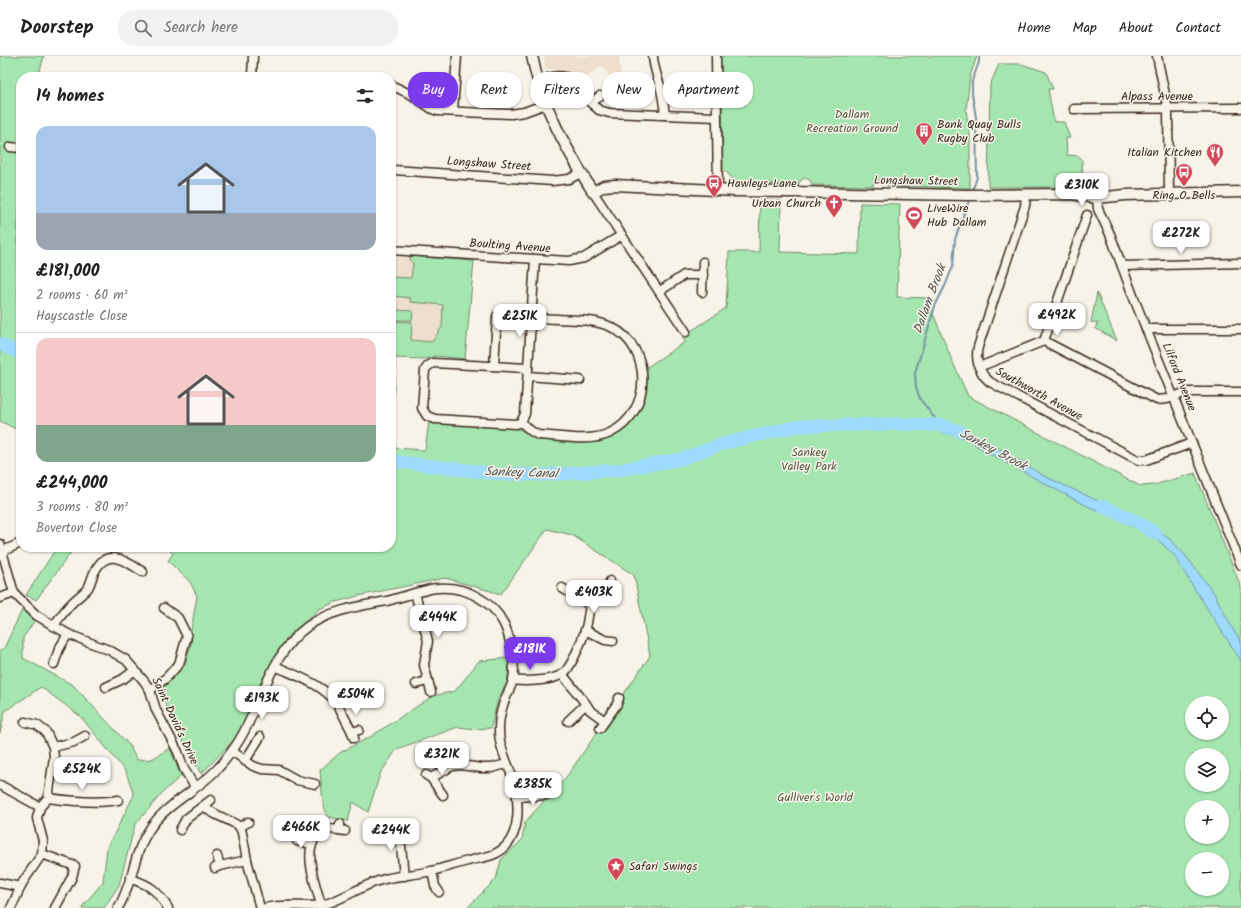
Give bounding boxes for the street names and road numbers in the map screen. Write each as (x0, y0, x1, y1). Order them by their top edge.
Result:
street label: Alpass Avenue (1121, 87, 1194, 106)
street label: Longshaw Street (446, 152, 532, 176)
street label: Longshaw Street (874, 171, 959, 191)
street label: Boulting Avenue (469, 234, 552, 258)
street label: Lilford Avenue (1157, 340, 1202, 415)
street label: Southworth Avenue (992, 362, 1087, 426)
street label: Saint David's Drive (146, 674, 204, 768)

